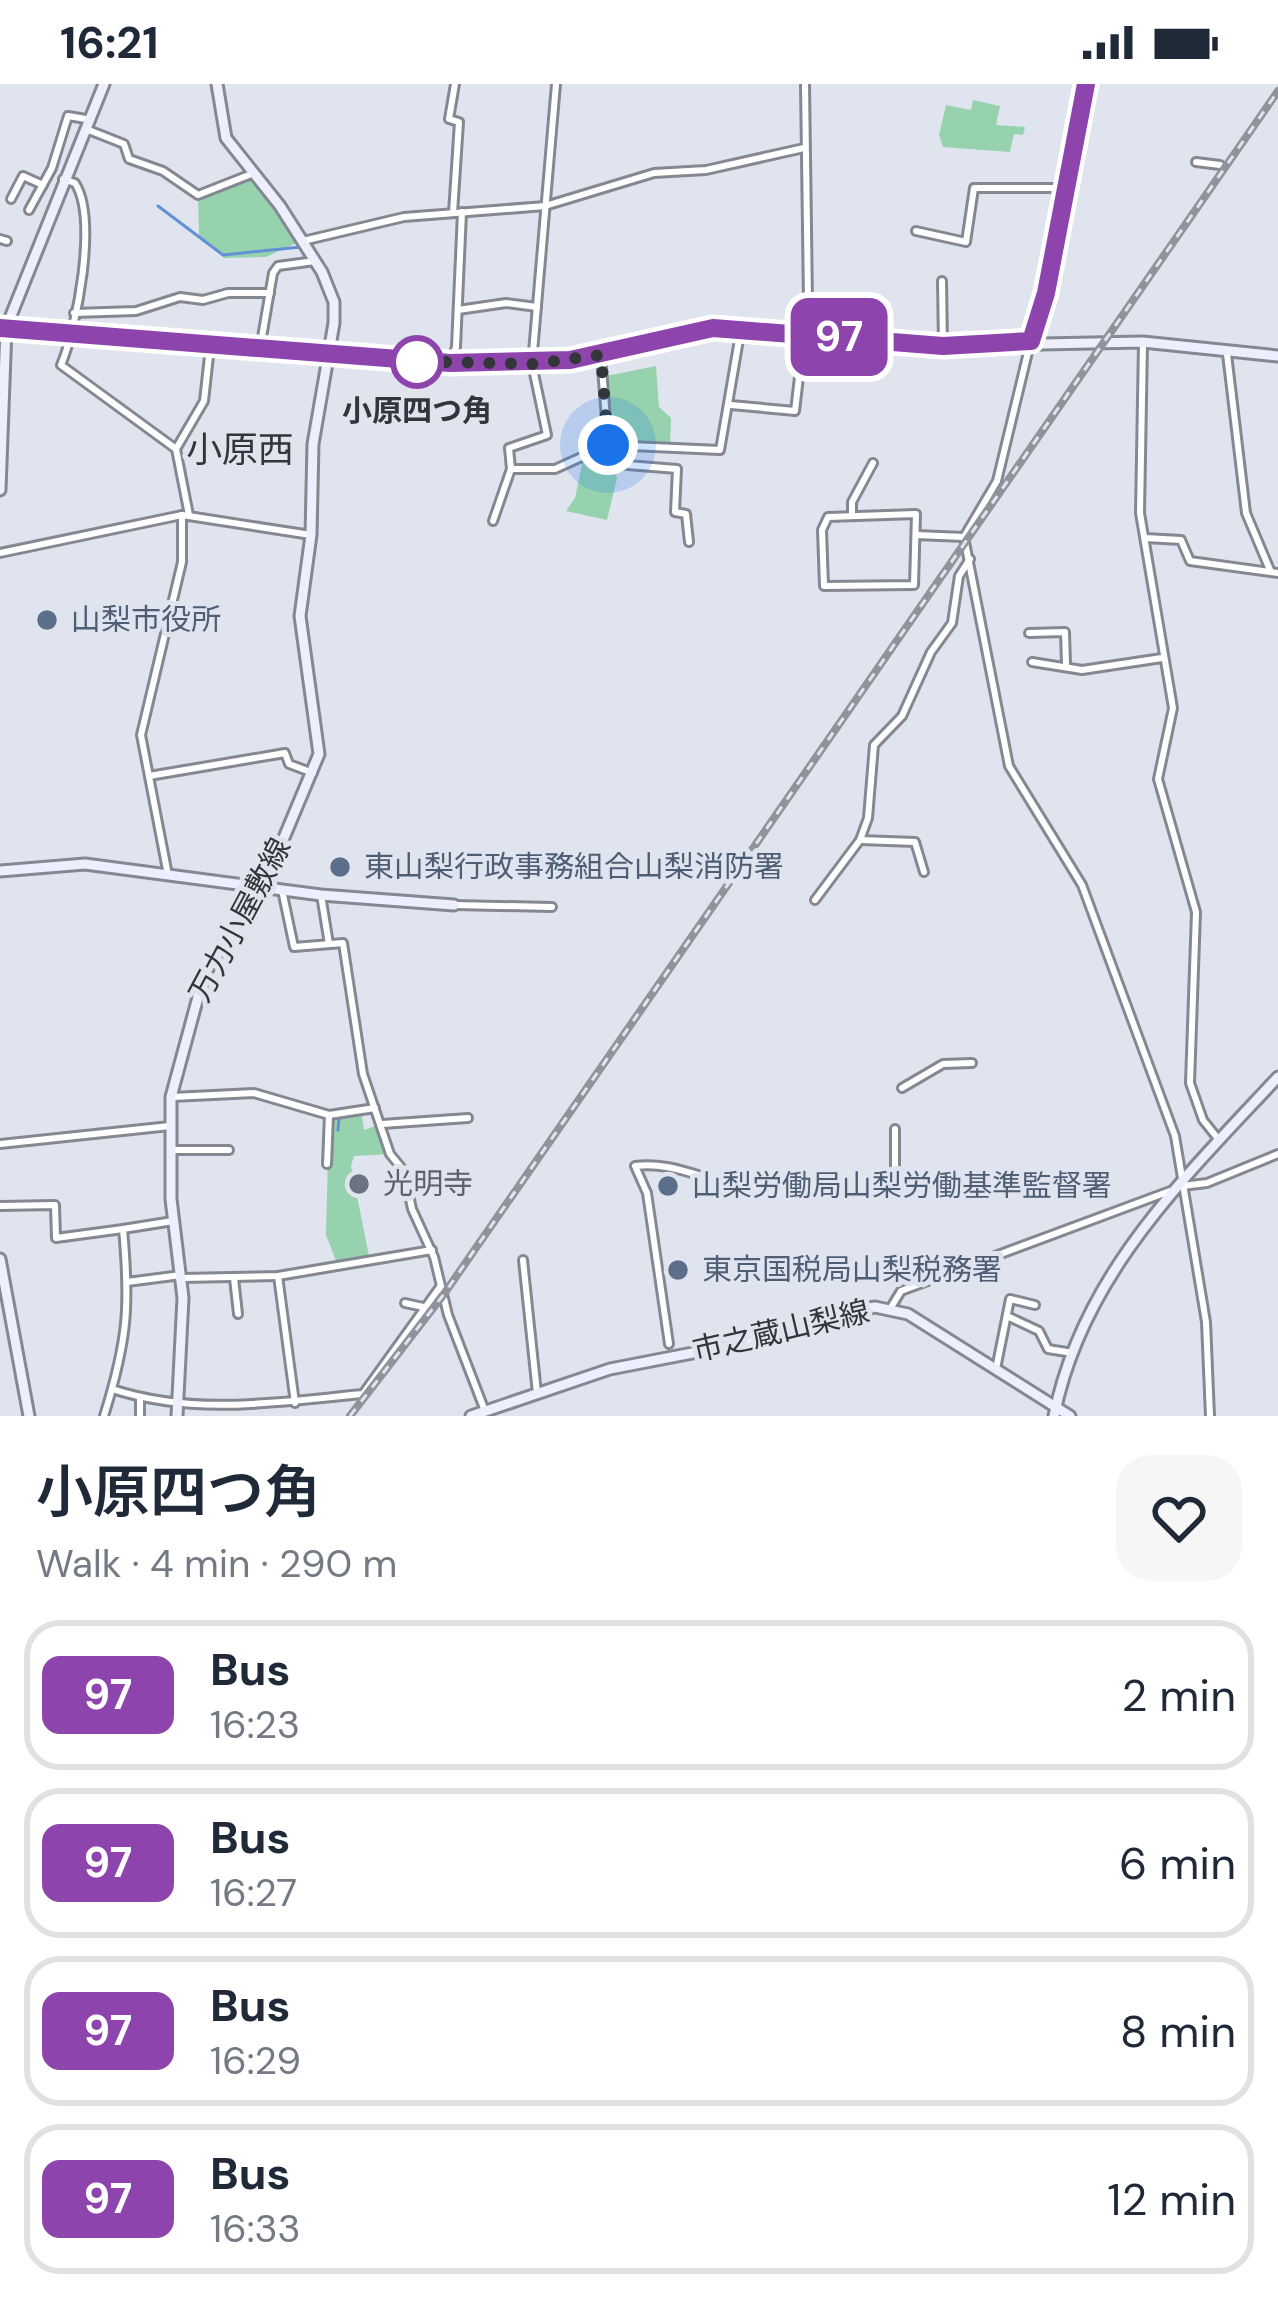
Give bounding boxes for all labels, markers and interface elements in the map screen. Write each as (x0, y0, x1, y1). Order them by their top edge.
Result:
text: 16:21 (60, 13, 159, 72)
line badge: 97 (785, 298, 893, 376)
text: 97 (815, 309, 863, 364)
marker: 小原四つ角 (392, 337, 442, 387)
place label: 小原四つ角 (342, 391, 492, 430)
your location (578, 415, 638, 475)
district label: 小原西 (186, 426, 294, 473)
place label: 山梨市役所 (71, 600, 221, 639)
marker: 山梨市役所 (34, 607, 60, 633)
street label: 万力小屋敷線 (180, 831, 299, 1008)
place label: 東山梨行政事務組合山梨消防署 (364, 847, 784, 886)
marker: 東山梨行政事務組合山梨消防署 (327, 854, 353, 880)
place label: 光明寺 (383, 1164, 473, 1203)
place label: 山梨労働局山梨労働基準監督署 (692, 1166, 1112, 1205)
marker: 光明寺 (346, 1171, 372, 1197)
marker: 山梨労働局山梨労働基準監督署 (655, 1173, 681, 1199)
place label: 東京国税局山梨税務署 (702, 1250, 1002, 1289)
marker: 東京国税局山梨税務署 (665, 1257, 691, 1283)
street label: 市之蔵山梨線 (689, 1291, 873, 1370)
text: 小原四つ角 (36, 1455, 321, 1530)
button: heart (1116, 1455, 1242, 1581)
text: Walk · 4 min · 290 m (36, 1538, 397, 1589)
text: Bus (210, 1640, 290, 1699)
text: 2 min (1121, 1666, 1236, 1725)
text: 97 (84, 1667, 132, 1722)
text: 16:23 (210, 1699, 300, 1750)
text: Bus (210, 1808, 290, 1867)
text: 6 min (1119, 1834, 1236, 1893)
text: 97 (84, 1835, 132, 1890)
text: 16:27 (210, 1867, 297, 1918)
text: Bus (210, 1976, 290, 2035)
text: 8 min (1120, 2002, 1236, 2061)
text: 97 (84, 2003, 132, 2058)
text: 16:29 (210, 2035, 301, 2086)
text: Bus (210, 2144, 290, 2203)
text: 12 min (1107, 2170, 1236, 2229)
text: 97 (84, 2171, 132, 2226)
text: 16:33 (210, 2203, 301, 2254)

